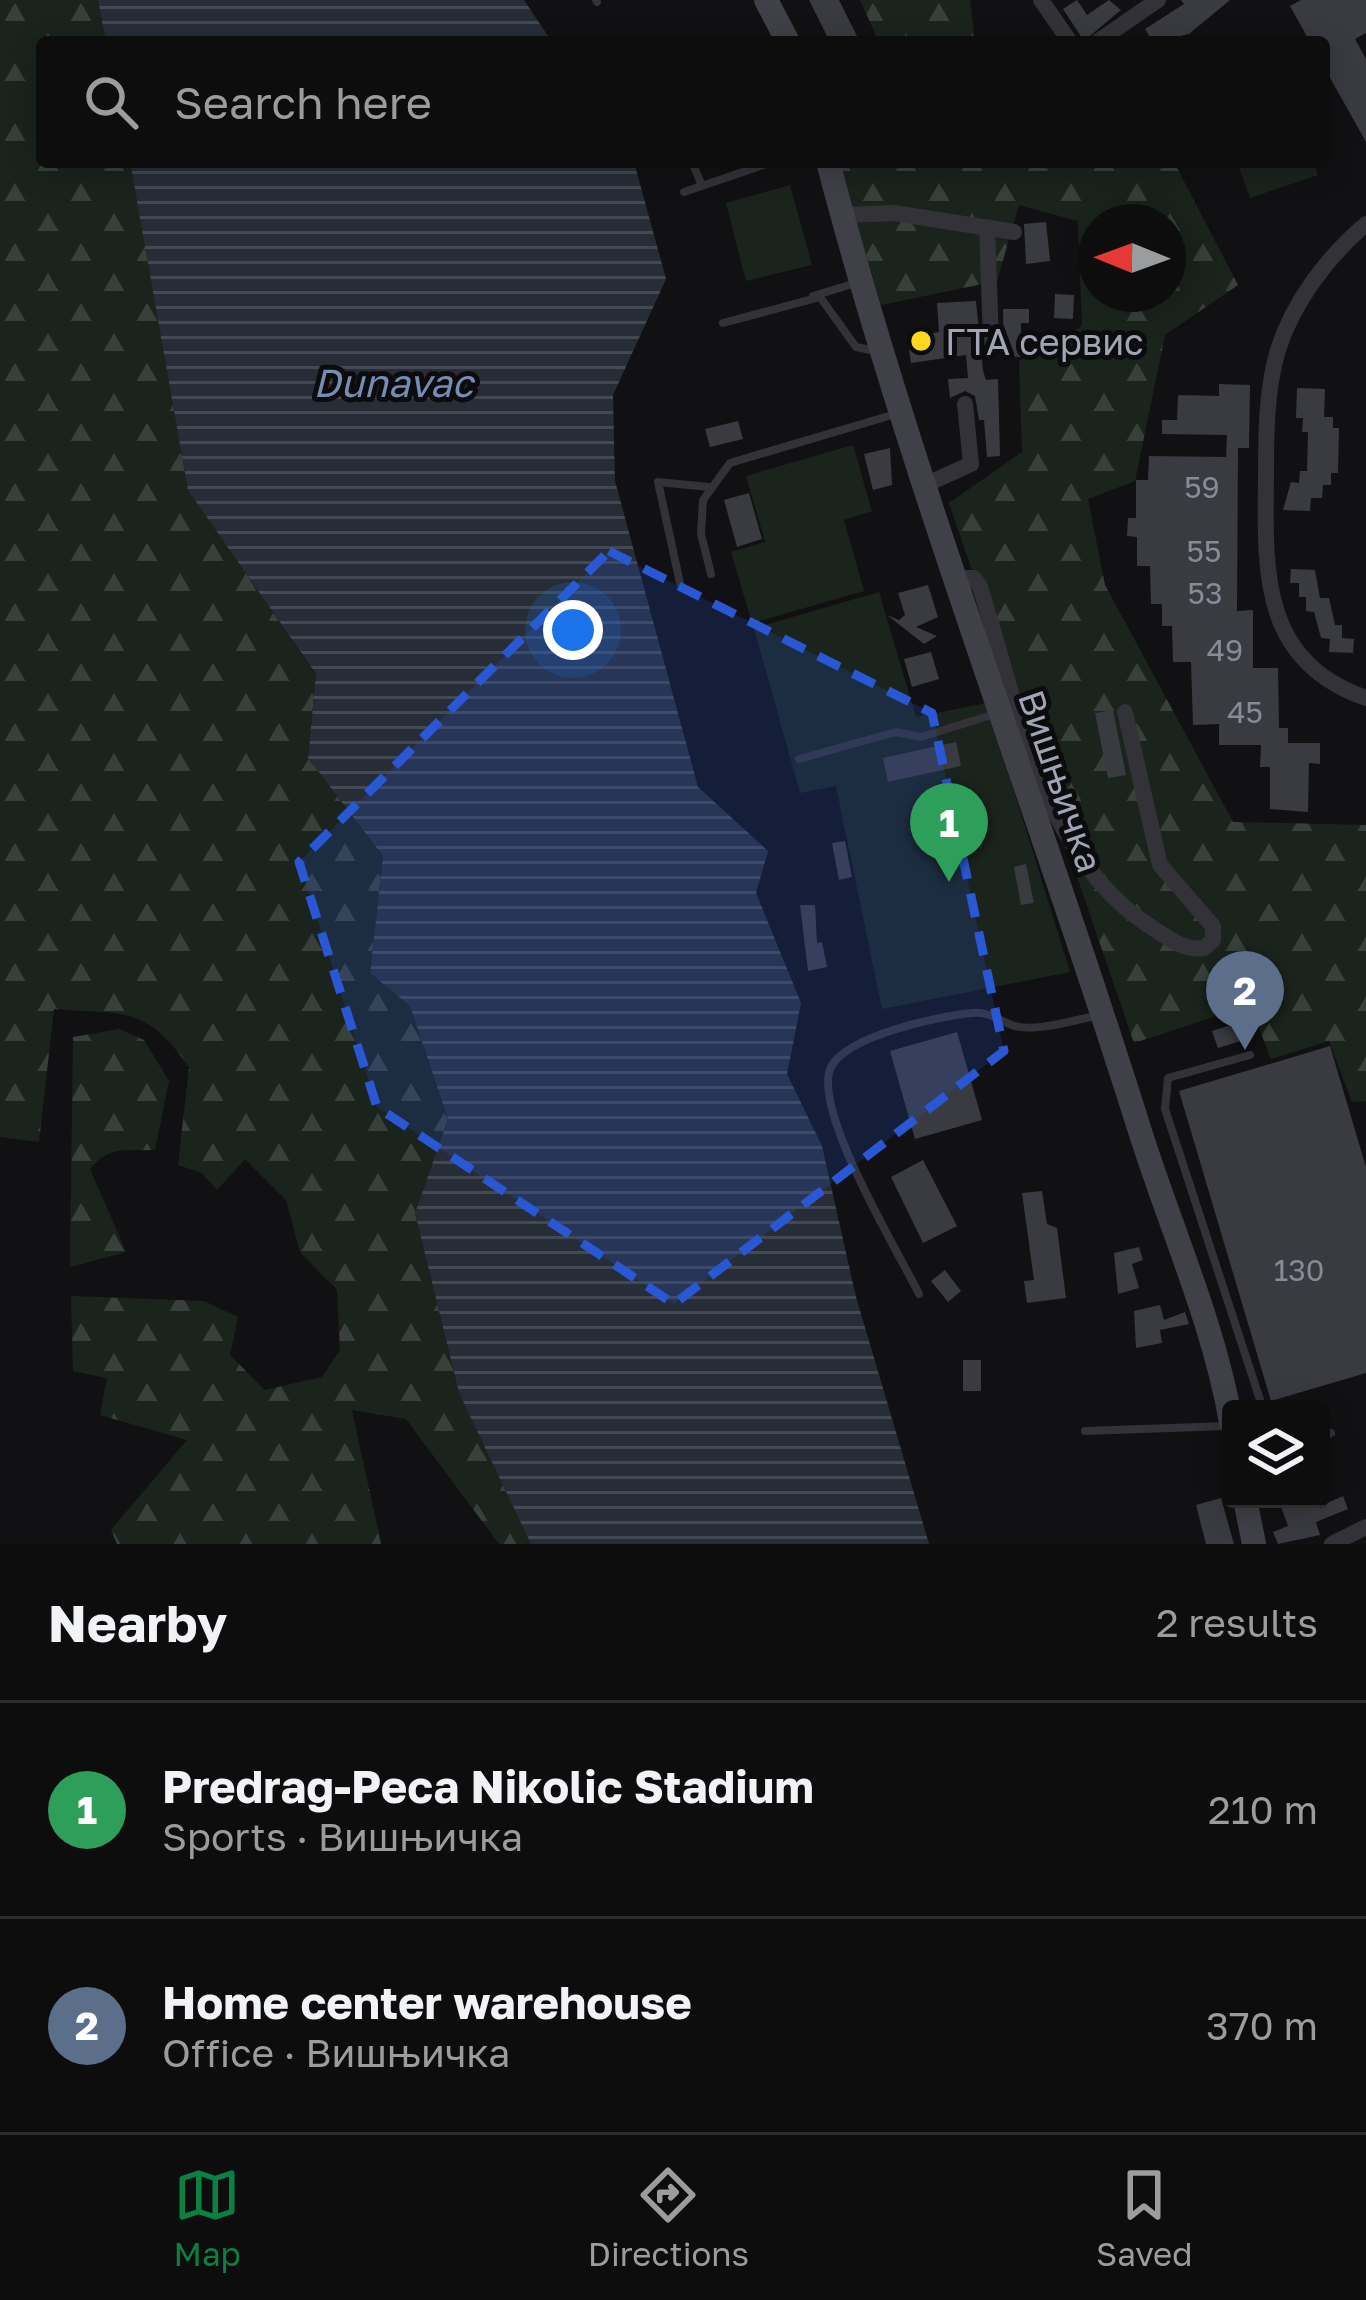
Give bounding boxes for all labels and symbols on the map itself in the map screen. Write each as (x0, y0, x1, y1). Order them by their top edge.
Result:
north arrow (1078, 204, 1186, 312)
place label: ГТА сервис (945, 320, 1144, 363)
marker: ГТА сервис (908, 328, 934, 354)
water label: Dunavac (313, 359, 476, 406)
house number: 59 (1184, 469, 1220, 505)
house number: 55 (1187, 533, 1221, 569)
house number: 53 (1188, 575, 1222, 611)
your location (543, 600, 603, 660)
house number: 49 (1207, 632, 1243, 668)
street label: Вишњичка (1010, 684, 1112, 878)
house number: 45 (1227, 694, 1263, 730)
pin: 1 (910, 783, 988, 882)
pin: 2 (1206, 951, 1284, 1050)
house number: 130 (1274, 1252, 1324, 1288)

